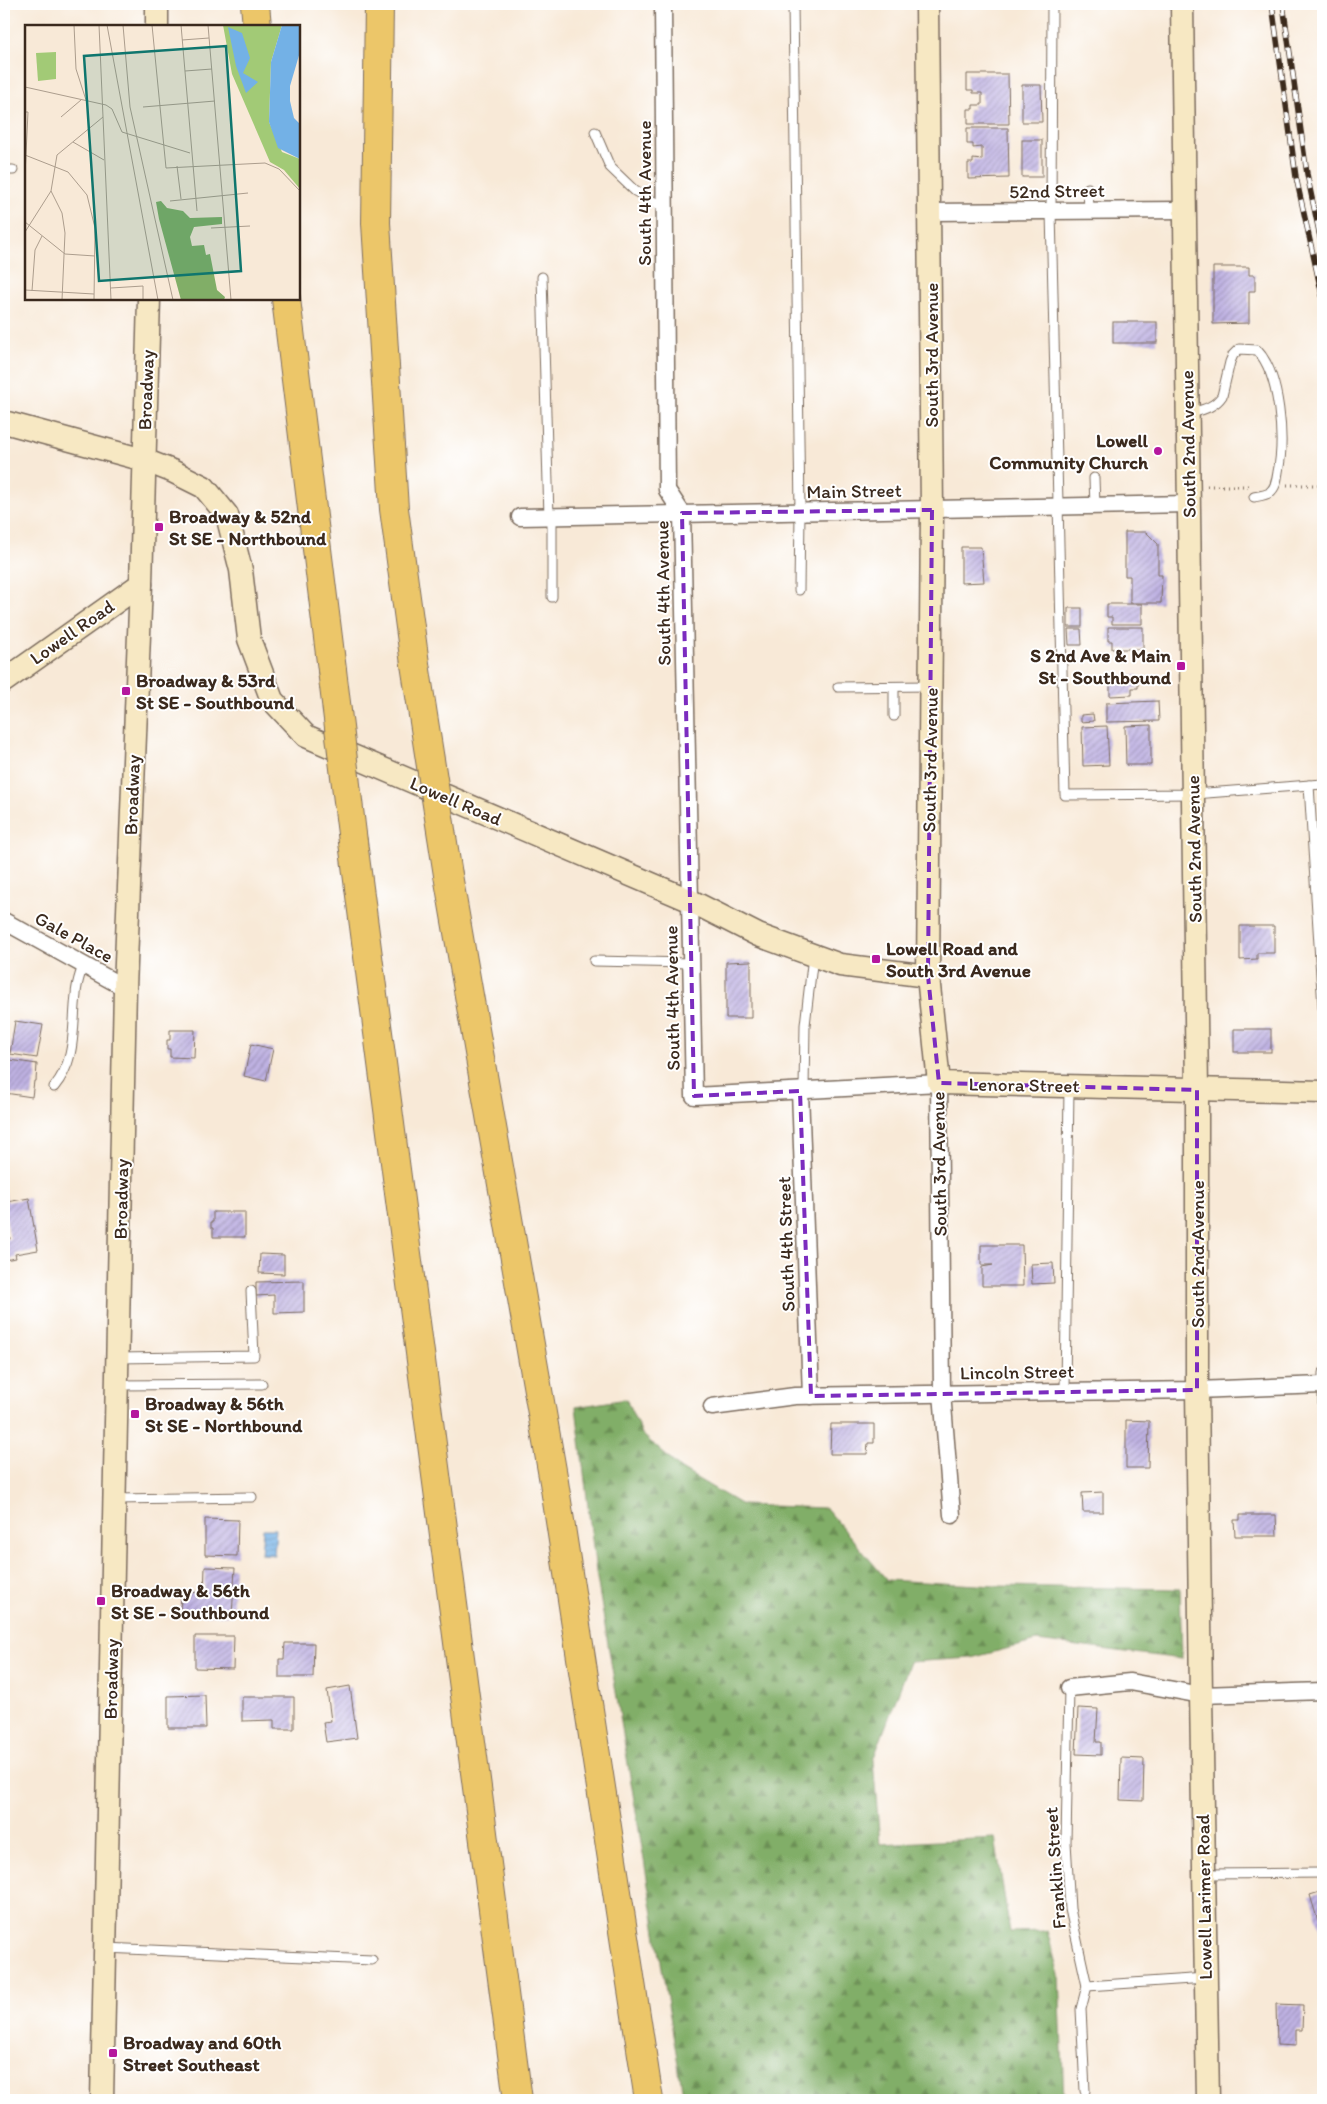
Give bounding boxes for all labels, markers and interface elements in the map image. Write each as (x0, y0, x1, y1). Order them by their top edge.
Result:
inset map (25, 25, 300, 300)
street label: South 4th Avenue (633, 120, 656, 266)
street label: 52nd Street (1009, 179, 1105, 203)
street label: South 3rd Avenue (920, 283, 943, 427)
street label: Broadway (133, 349, 159, 431)
street label: South 2nd Avenue (1175, 370, 1201, 518)
place label: Lowell Community Church (989, 429, 1149, 474)
marker: Lowell Community Church (1152, 445, 1164, 457)
street label: Main Street (806, 479, 902, 503)
place label: Broadway & 52nd St SE - Northbound (169, 505, 327, 550)
street label: South 4th Avenue (650, 520, 676, 666)
marker: Broadway & 52nd St SE - Northbound (153, 521, 165, 533)
street label: Lowell Road (25, 594, 119, 669)
place label: S 2nd Ave & Main St - Southbound (1030, 644, 1172, 689)
marker: S 2nd Ave & Main St - Southbound (1175, 660, 1187, 672)
place label: Broadway & 53rd St SE - Southbound (136, 669, 295, 714)
marker: Broadway & 53rd St SE - Southbound (120, 685, 132, 697)
street label: South 3rd Avenue (917, 687, 943, 833)
street label: Broadway (119, 754, 145, 836)
street label: Lowell Road (406, 771, 506, 831)
street label: South 2nd Avenue (1181, 775, 1207, 923)
street label: Gale Place (31, 906, 117, 968)
street label: South 4th Avenue (659, 925, 685, 1071)
place label: Lowell Road and South 3rd Avenue (886, 937, 1031, 982)
marker: Lowell Road and South 3rd Avenue (870, 953, 882, 965)
street label: Lenora Street (968, 1073, 1080, 1097)
street label: South 3rd Avenue (926, 1091, 952, 1237)
street label: Broadway (109, 1158, 133, 1240)
street label: South 4th Street (772, 1176, 800, 1312)
street label: South 2nd Avenue (1186, 1180, 1209, 1328)
street label: Lincoln Street (960, 1360, 1074, 1384)
place label: Broadway & 56th St SE - Northbound (145, 1392, 303, 1437)
marker: Broadway & 56th St SE - Northbound (129, 1408, 141, 1420)
place label: Broadway & 56th St SE - Southbound (111, 1579, 270, 1624)
marker: Broadway & 56th St SE - Southbound (95, 1595, 107, 1607)
street label: Broadway (99, 1638, 123, 1720)
street label: Franklin Street (1039, 1806, 1071, 1930)
street label: Lowell Larimer Road (1191, 1813, 1217, 1980)
place label: Broadway and 60th Street Southeast (123, 2031, 282, 2076)
marker: Broadway and 60th Street Southeast (107, 2047, 119, 2059)

